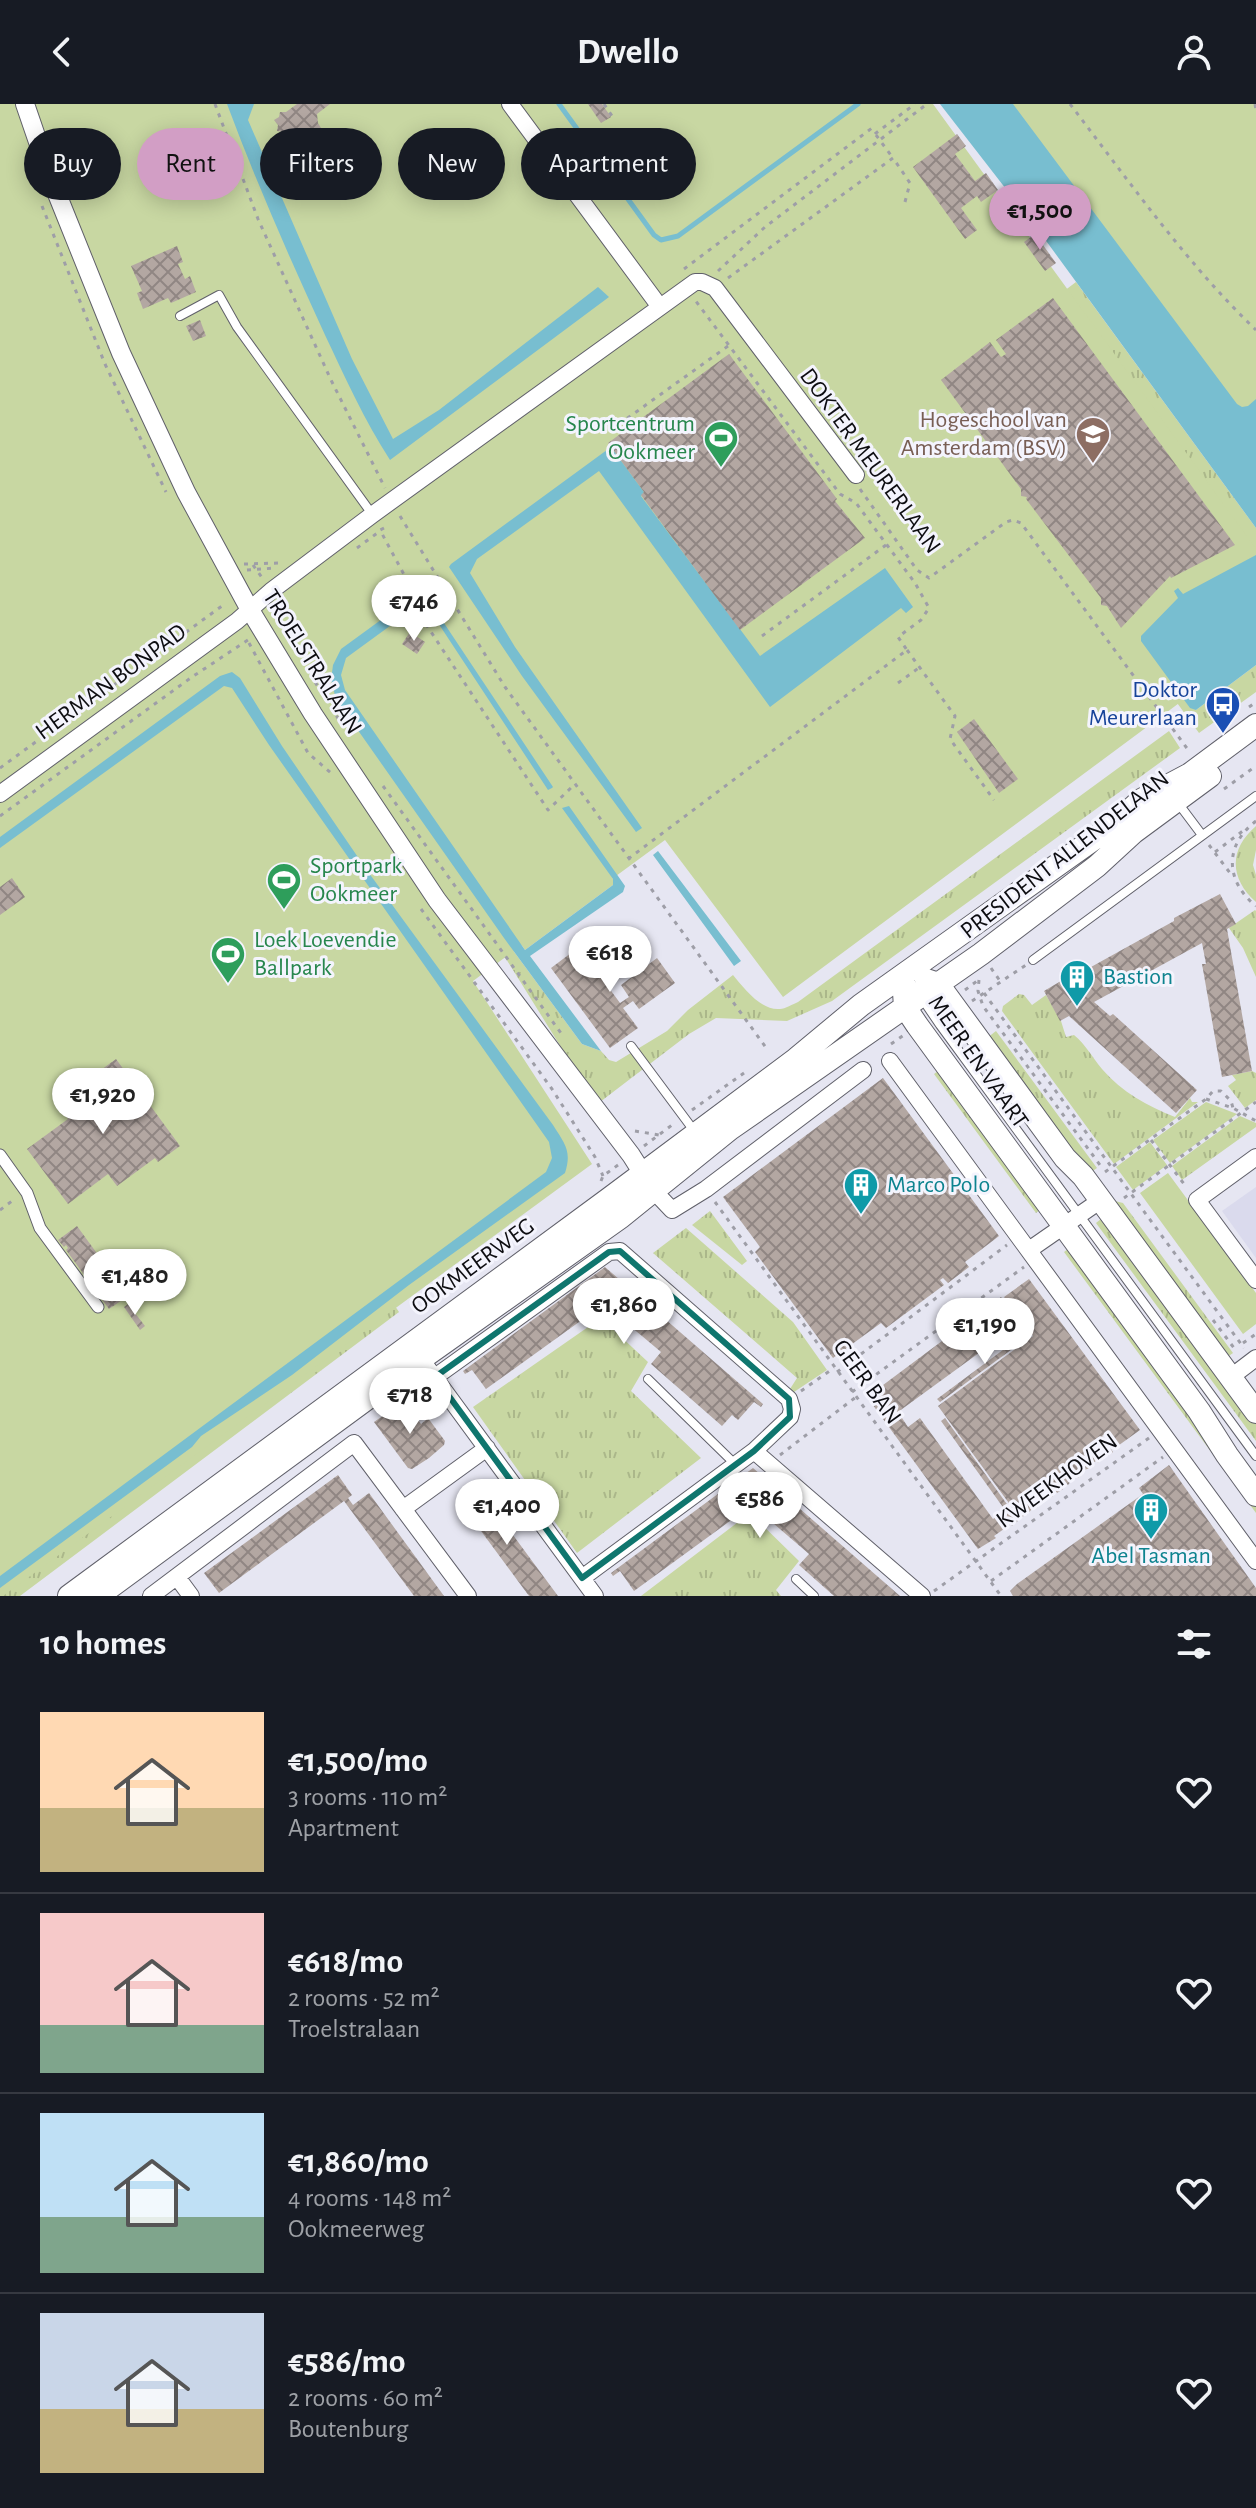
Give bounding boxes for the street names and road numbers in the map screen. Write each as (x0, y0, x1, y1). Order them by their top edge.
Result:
street label: DOKTER MEURERLAAN (795, 364, 945, 558)
street label: TROELSTRALAAN (258, 585, 366, 739)
street label: HERMAN BONPAD (31, 619, 191, 745)
street label: PRESIDENT ALLENDELAAN (956, 766, 1174, 944)
street label: MEER EN VAART (923, 991, 1033, 1133)
street label: OOKMEERWEG (407, 1214, 539, 1318)
street label: GEER BAN (828, 1335, 906, 1429)
street label: KWEEKHOVEN (992, 1429, 1122, 1533)

